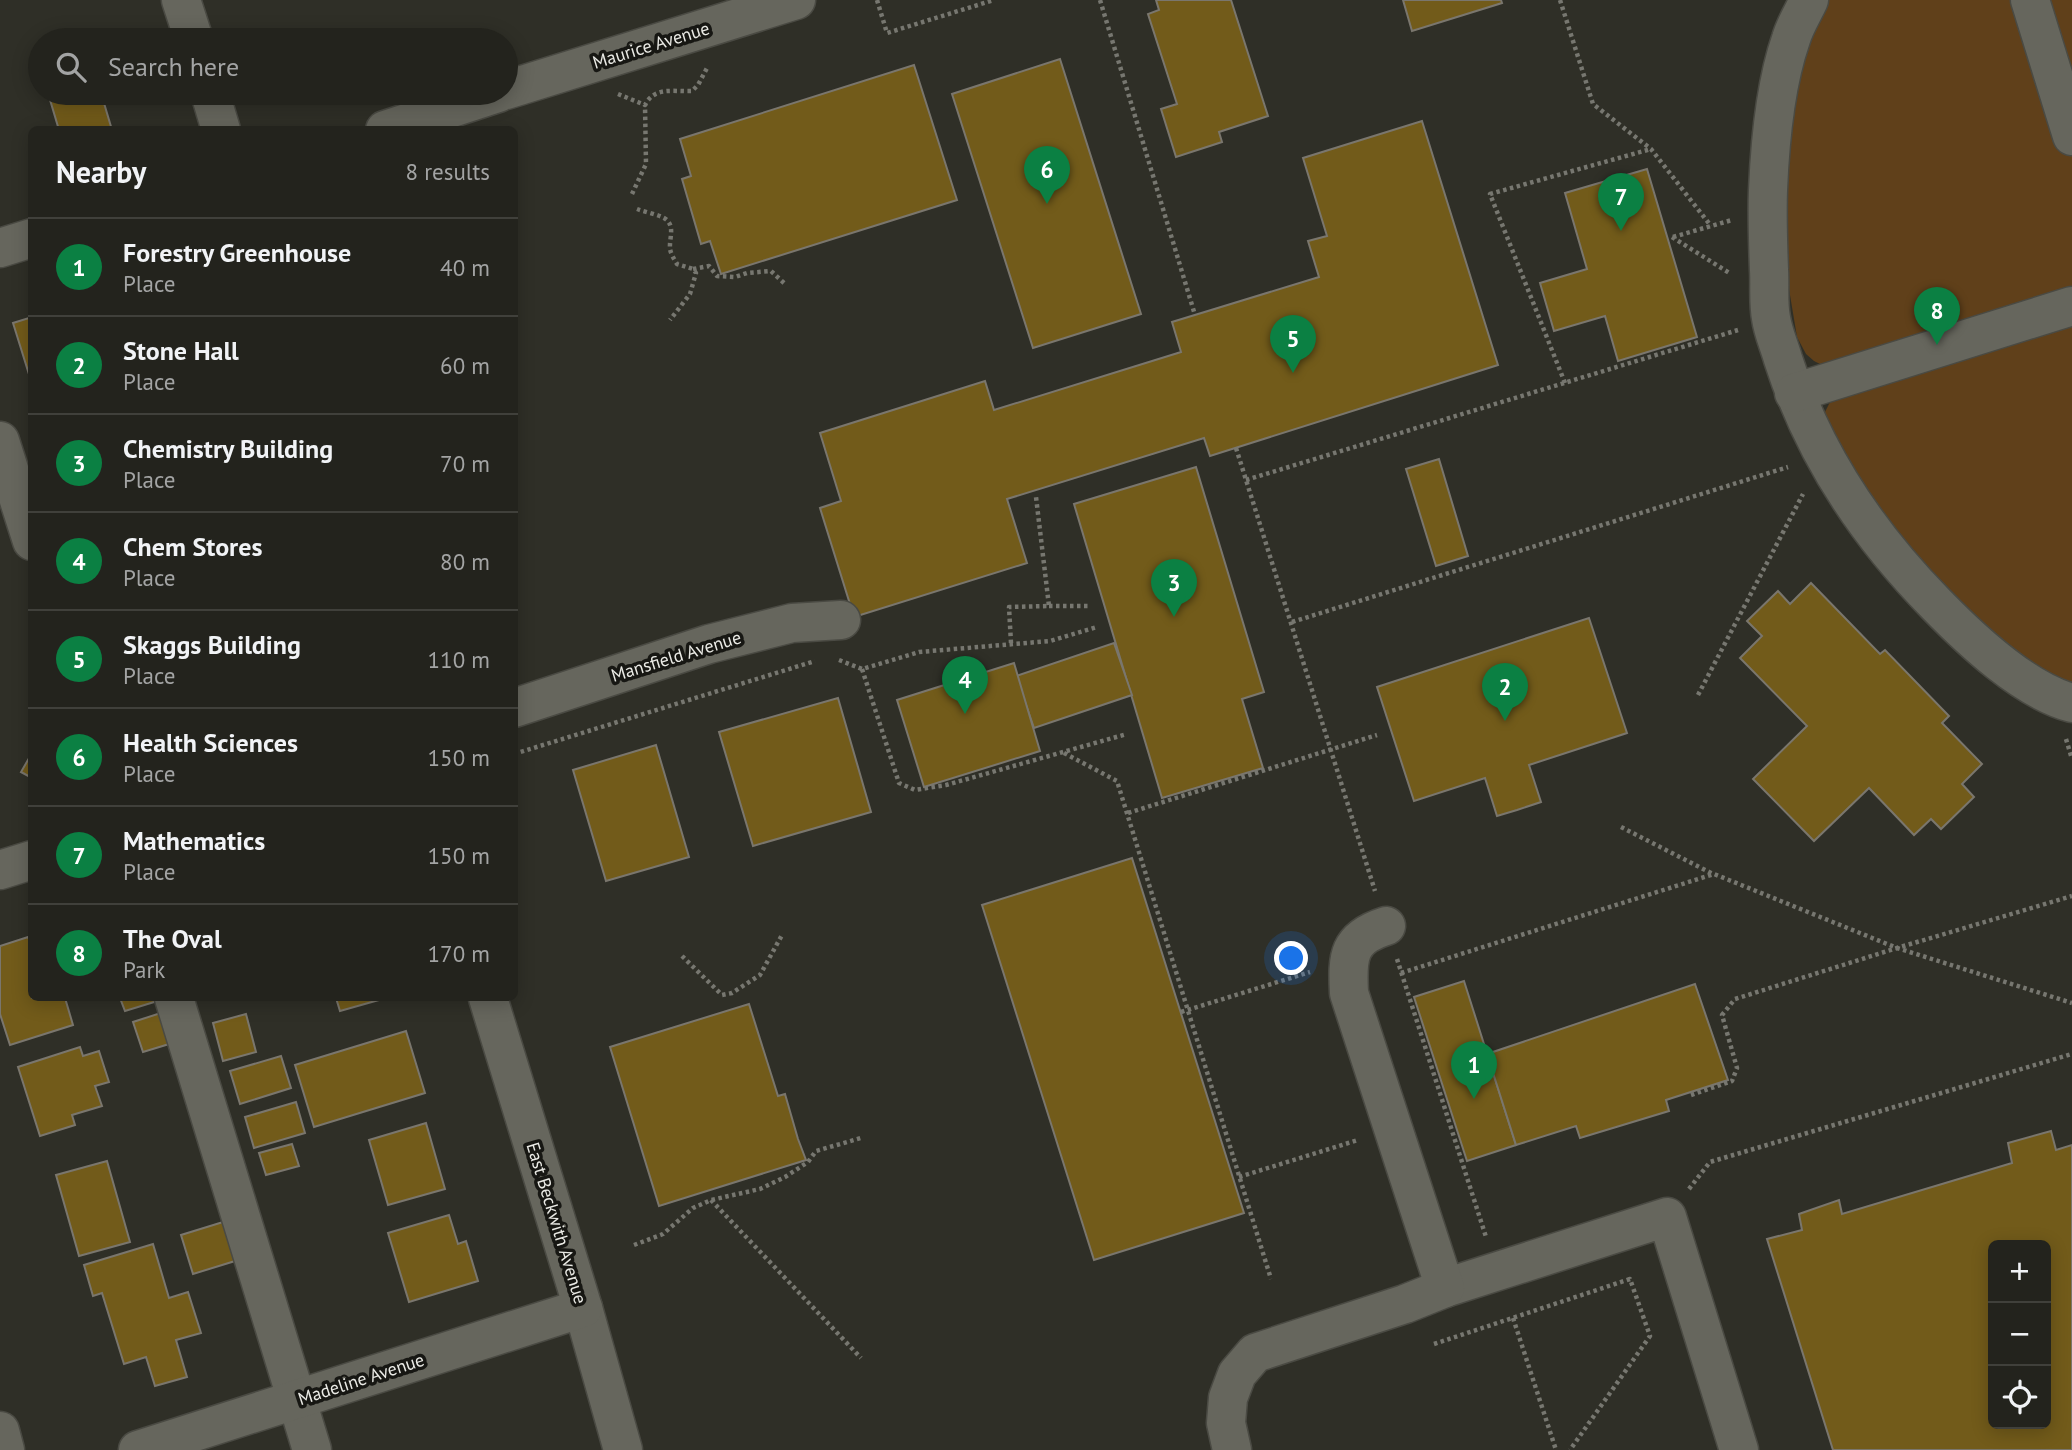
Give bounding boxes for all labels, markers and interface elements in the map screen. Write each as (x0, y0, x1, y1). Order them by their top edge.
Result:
street label: Maurice Avenue (590, 16, 712, 74)
search box (28, 28, 518, 105)
icon: search (52, 48, 90, 86)
text: Search here (108, 50, 239, 83)
pin: 6 (1024, 146, 1070, 204)
text: Nearby (56, 152, 146, 191)
text: 8 results (406, 157, 490, 186)
pin: 7 (1598, 173, 1644, 231)
text: Forestry Greenhouse (123, 236, 351, 269)
text: 1 (72, 253, 86, 282)
text: 40 m (440, 253, 490, 282)
text: Place (123, 269, 176, 298)
pin: 8 (1914, 287, 1960, 345)
pin: 5 (1270, 315, 1316, 373)
text: Stone Hall (123, 334, 239, 367)
text: 2 (72, 351, 86, 380)
text: 60 m (440, 351, 490, 380)
text: Place (123, 367, 176, 396)
text: Chemistry Building (123, 432, 333, 465)
text: 3 (72, 449, 86, 478)
text: 70 m (440, 449, 490, 478)
text: Place (123, 465, 176, 494)
text: Chem Stores (123, 530, 262, 563)
text: 4 (72, 547, 86, 576)
text: 80 m (440, 547, 490, 576)
pin: 3 (1151, 559, 1197, 617)
text: Place (123, 563, 176, 592)
street label: Mansfield Avenue (608, 625, 744, 687)
text: Skaggs Building (123, 628, 301, 661)
text: 5 (72, 645, 86, 674)
text: 110 m (428, 645, 490, 674)
pin: 4 (942, 656, 988, 714)
text: Place (123, 661, 176, 690)
pin: 2 (1482, 663, 1528, 721)
text: Health Sciences (123, 726, 298, 759)
text: 6 (72, 743, 86, 772)
text: 150 m (428, 743, 490, 772)
text: Place (123, 759, 176, 788)
text: Mathematics (123, 824, 265, 857)
text: 7 (72, 841, 86, 870)
text: 150 m (428, 841, 490, 870)
text: Place (123, 857, 176, 886)
text: The Oval (123, 922, 222, 955)
text: 8 (72, 939, 86, 968)
text: 170 m (428, 939, 490, 968)
your location (1274, 941, 1308, 975)
text: Park (123, 955, 165, 984)
pin: 1 (1451, 1041, 1497, 1099)
street label: East Beckwith Avenue (521, 1139, 593, 1307)
map controls (1988, 1240, 2051, 1429)
button: + (1988, 1240, 2051, 1303)
button: − (1988, 1303, 2051, 1366)
street label: Madeline Avenue (295, 1348, 427, 1410)
button: locate (1988, 1366, 2051, 1429)

